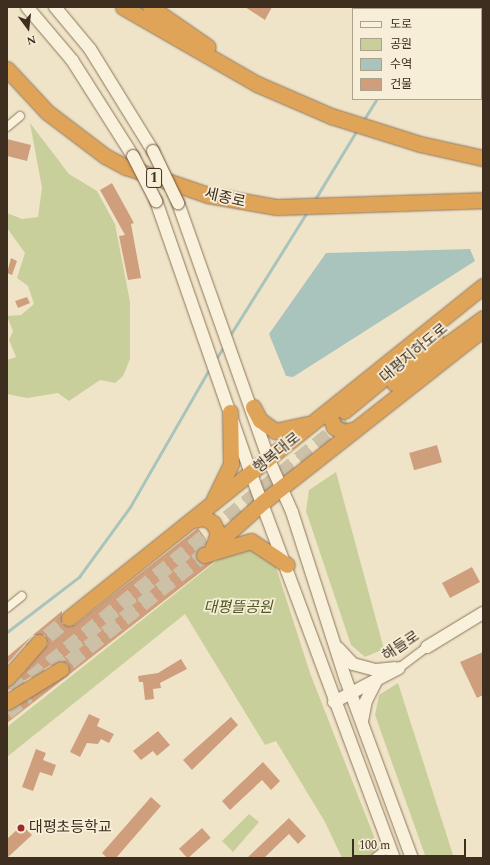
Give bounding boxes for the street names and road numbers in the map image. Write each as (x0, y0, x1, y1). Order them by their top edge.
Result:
road number: 1 (146, 166, 162, 190)
street label: 세종로 (203, 185, 247, 211)
street label: 대평지하도로 (377, 319, 451, 387)
street label: 행복대로 (250, 429, 304, 477)
street label: 해들로 (379, 627, 423, 665)

